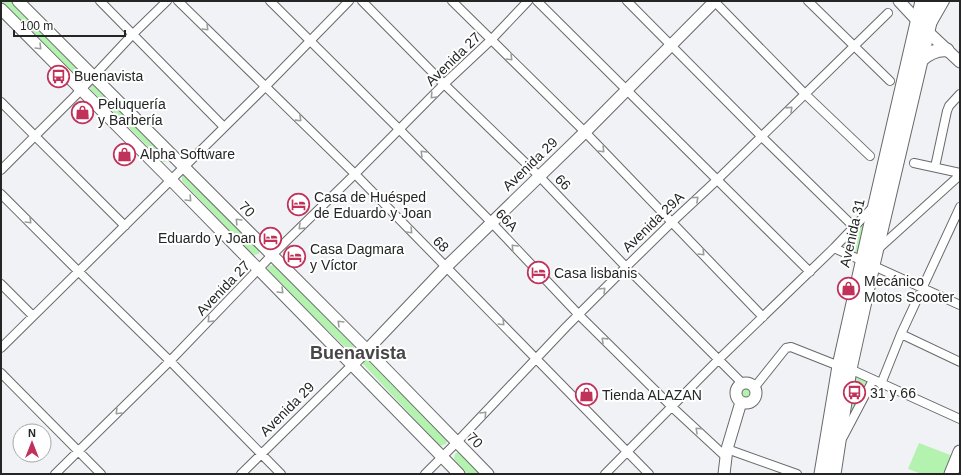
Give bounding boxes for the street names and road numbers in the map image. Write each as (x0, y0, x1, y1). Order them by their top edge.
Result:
street label: Avenida 27 (422, 29, 484, 89)
street label: Avenida 29 (499, 134, 561, 194)
street label: 66 (552, 171, 574, 193)
street label: Avenida 29A (619, 188, 687, 255)
street label: Avenida 31 (836, 197, 868, 269)
street label: 70 (236, 198, 258, 220)
street label: 66A (493, 205, 522, 235)
street label: 68 (430, 233, 452, 255)
street label: Avenida 27 (193, 257, 253, 319)
street label: Avenida 29 (257, 379, 317, 439)
street label: 70 (464, 429, 486, 451)

